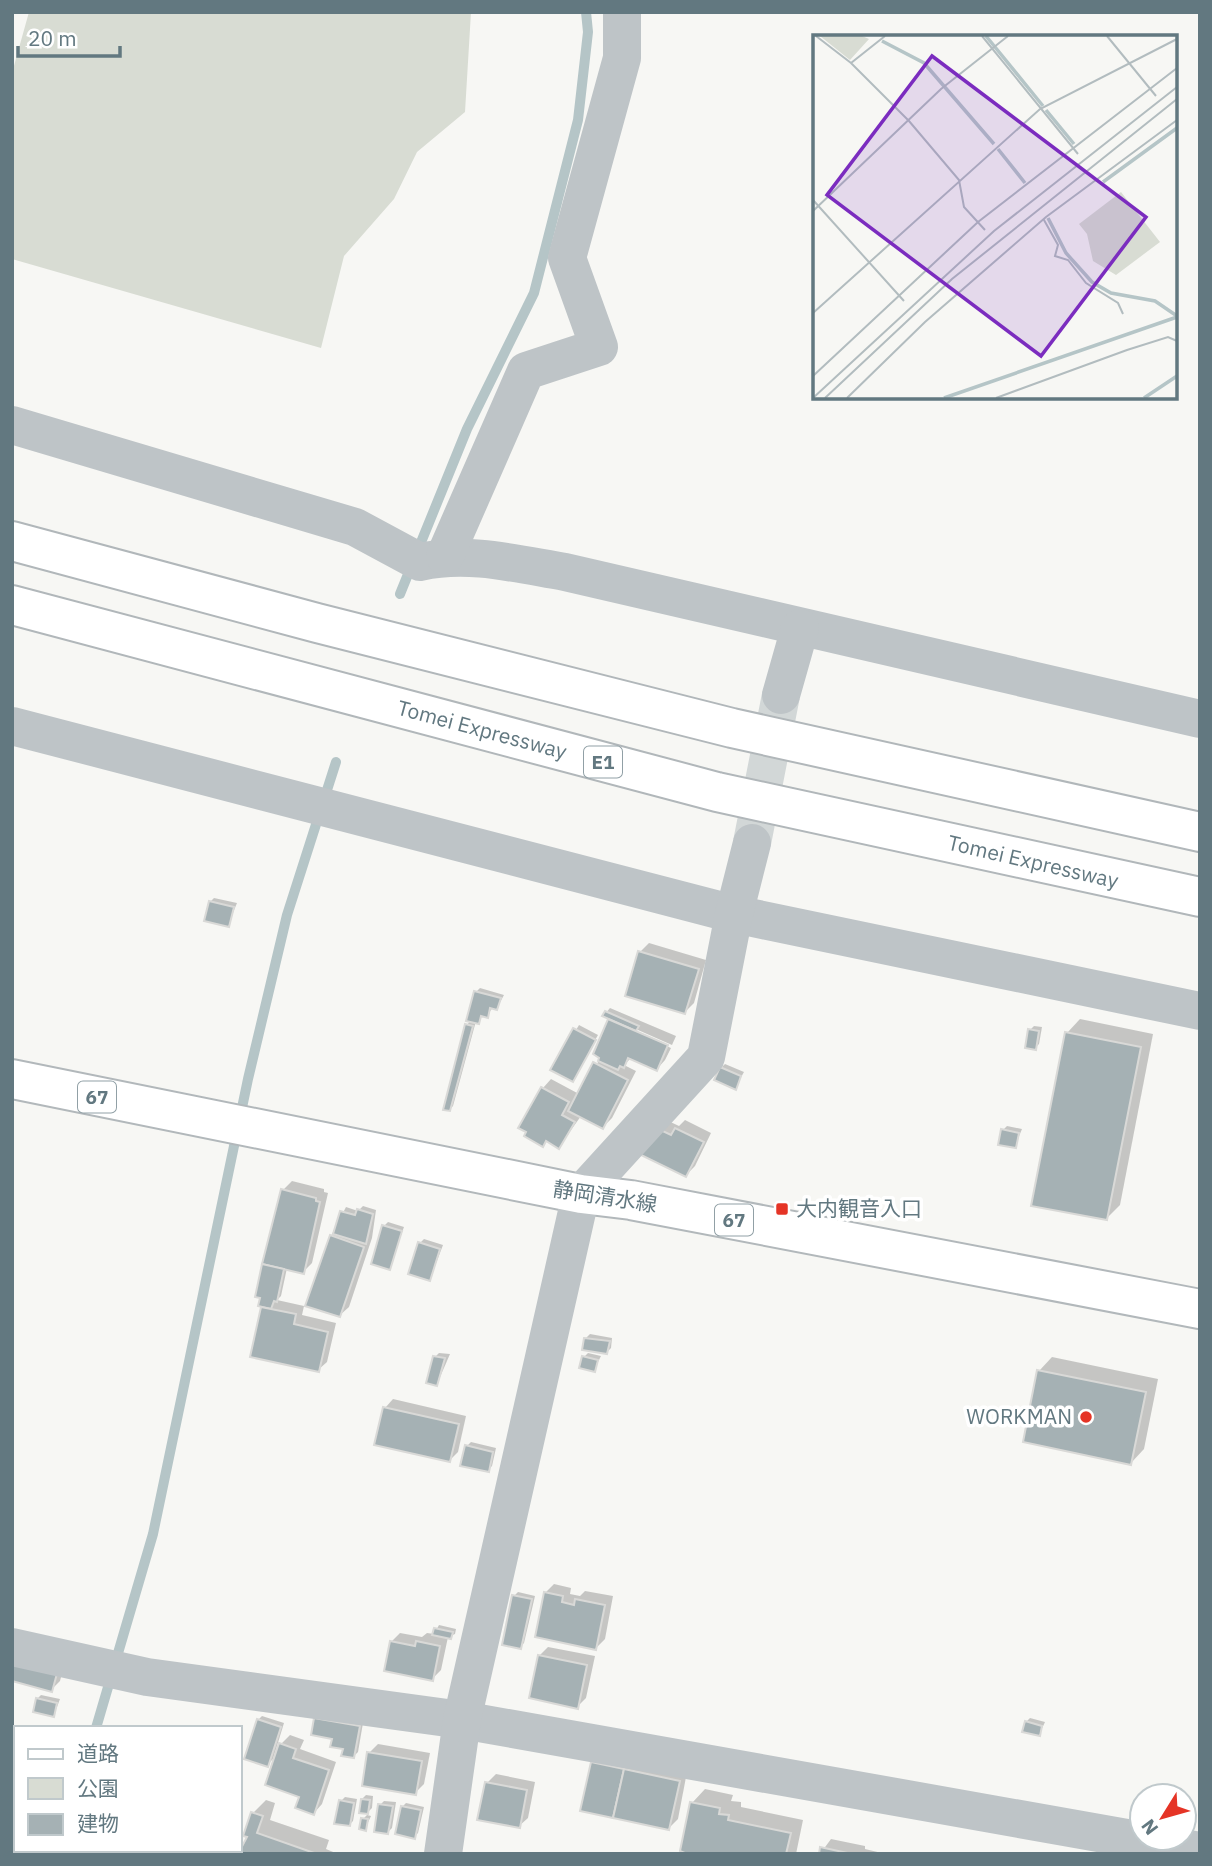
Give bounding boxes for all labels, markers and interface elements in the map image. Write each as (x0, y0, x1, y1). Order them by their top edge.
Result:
scale bar (18, 14, 119, 58)
text: 20 m (28, 24, 77, 52)
inset map (813, 35, 1177, 399)
street label: Tomei Expressway (394, 693, 571, 765)
road number: E1 (584, 747, 622, 778)
street label: Tomei Expressway (945, 828, 1122, 894)
road number: 67 (78, 1082, 116, 1112)
street label: 静岡清水線 (551, 1174, 659, 1218)
place label: 大内観音入口 (796, 1194, 922, 1222)
marker: 大内観音入口 (774, 1201, 790, 1217)
road number: 67 (715, 1204, 753, 1236)
place label: WORKMAN (966, 1402, 1072, 1430)
marker: WORKMAN (1078, 1409, 1094, 1425)
legend (14, 1726, 242, 1852)
text: 道路 (77, 1739, 119, 1767)
text: 公園 (77, 1774, 119, 1802)
north arrow (1128, 1782, 1198, 1852)
text: 建物 (77, 1809, 119, 1837)
text: N (1136, 1815, 1163, 1840)

